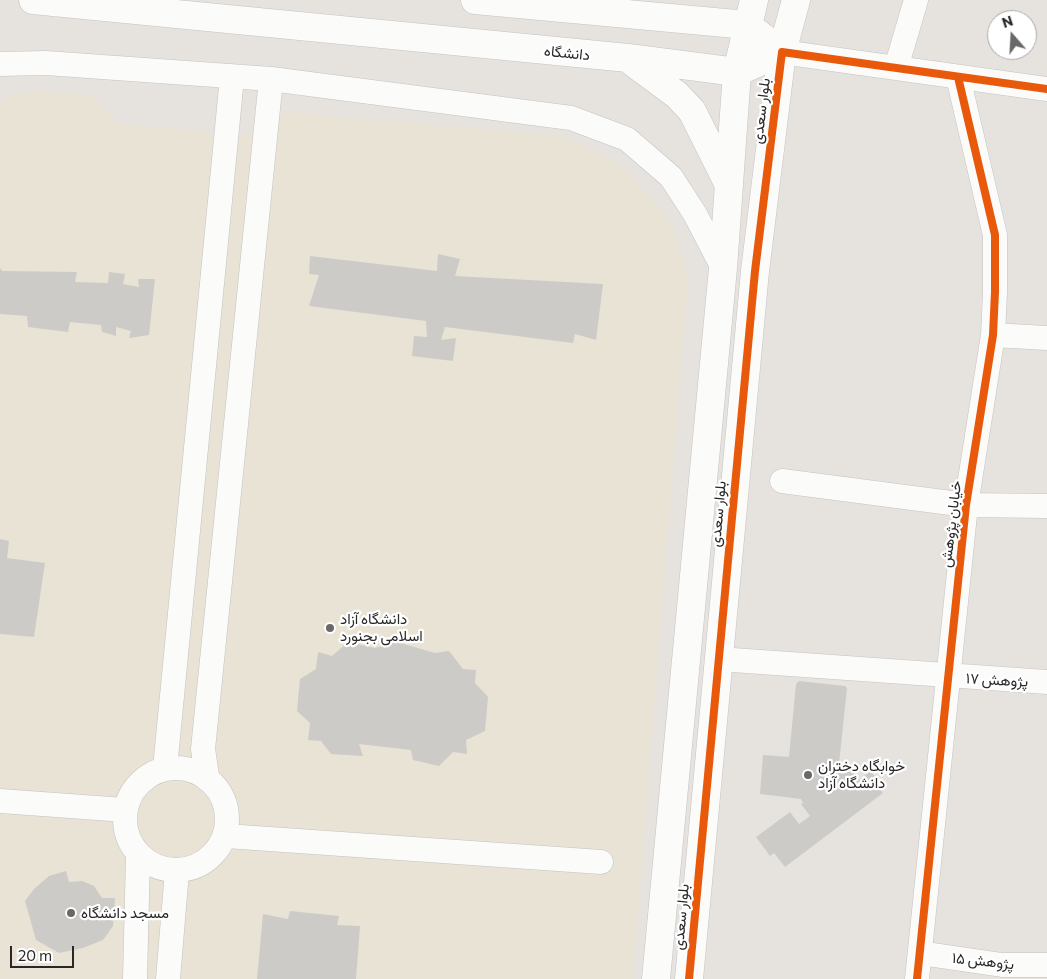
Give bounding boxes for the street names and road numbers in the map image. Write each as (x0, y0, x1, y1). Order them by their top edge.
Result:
street label: دانشگاه (543, 42, 591, 64)
street label: بلوار سعدی (748, 77, 774, 145)
street label: بلوار سعدی (706, 480, 730, 548)
street label: خیابان پژوهش (937, 480, 965, 568)
street label: پژوهش ۱۷ (965, 669, 1029, 691)
street label: بلوار سعدی (669, 883, 693, 951)
street label: پژوهش ۱۵ (951, 949, 1015, 973)

